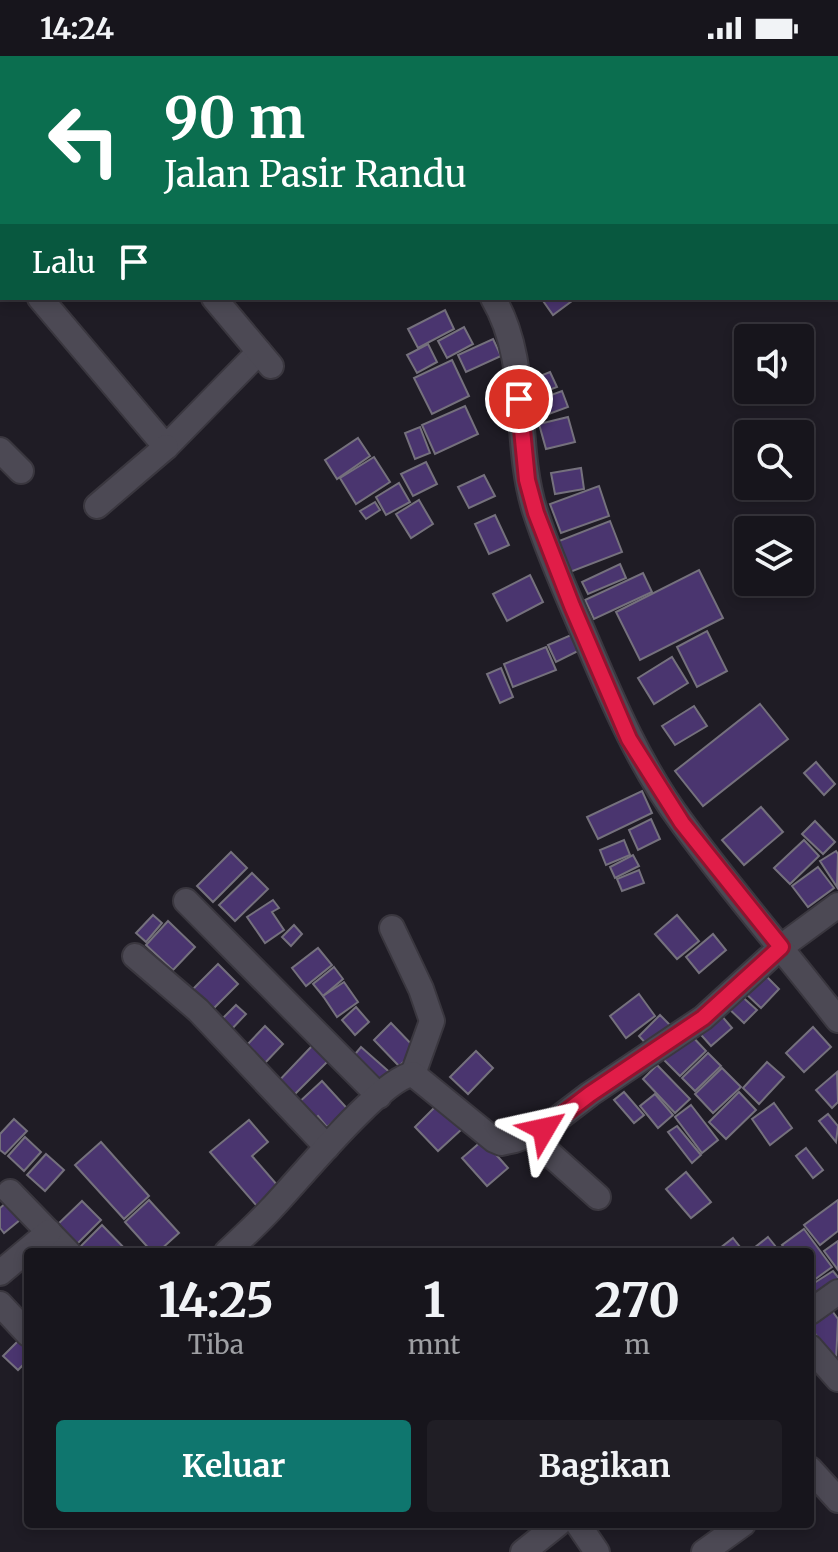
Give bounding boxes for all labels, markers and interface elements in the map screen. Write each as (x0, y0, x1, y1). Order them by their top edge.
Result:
text: 14:24 (40, 9, 114, 47)
text: 90 m (164, 83, 305, 153)
icon: left (32, 88, 136, 192)
text: Jalan Pasir Randu (164, 152, 467, 197)
icon: arrive (112, 240, 156, 284)
text: Lalu (32, 243, 96, 281)
map controls (734, 324, 814, 596)
button: sound (734, 324, 814, 404)
pin (485, 365, 553, 433)
icon: arrive (497, 377, 541, 421)
button: search (734, 420, 814, 500)
button: layers (734, 516, 814, 596)
position arrow (502, 1087, 586, 1171)
text: 14:25 (158, 1270, 274, 1330)
text: 1 (423, 1270, 445, 1330)
text: 270 (594, 1270, 680, 1330)
text: Tiba (188, 1328, 244, 1361)
text: mnt (408, 1328, 460, 1361)
text: m (624, 1328, 650, 1361)
button: Keluar (56, 1420, 411, 1512)
button: Bagikan (427, 1420, 782, 1512)

